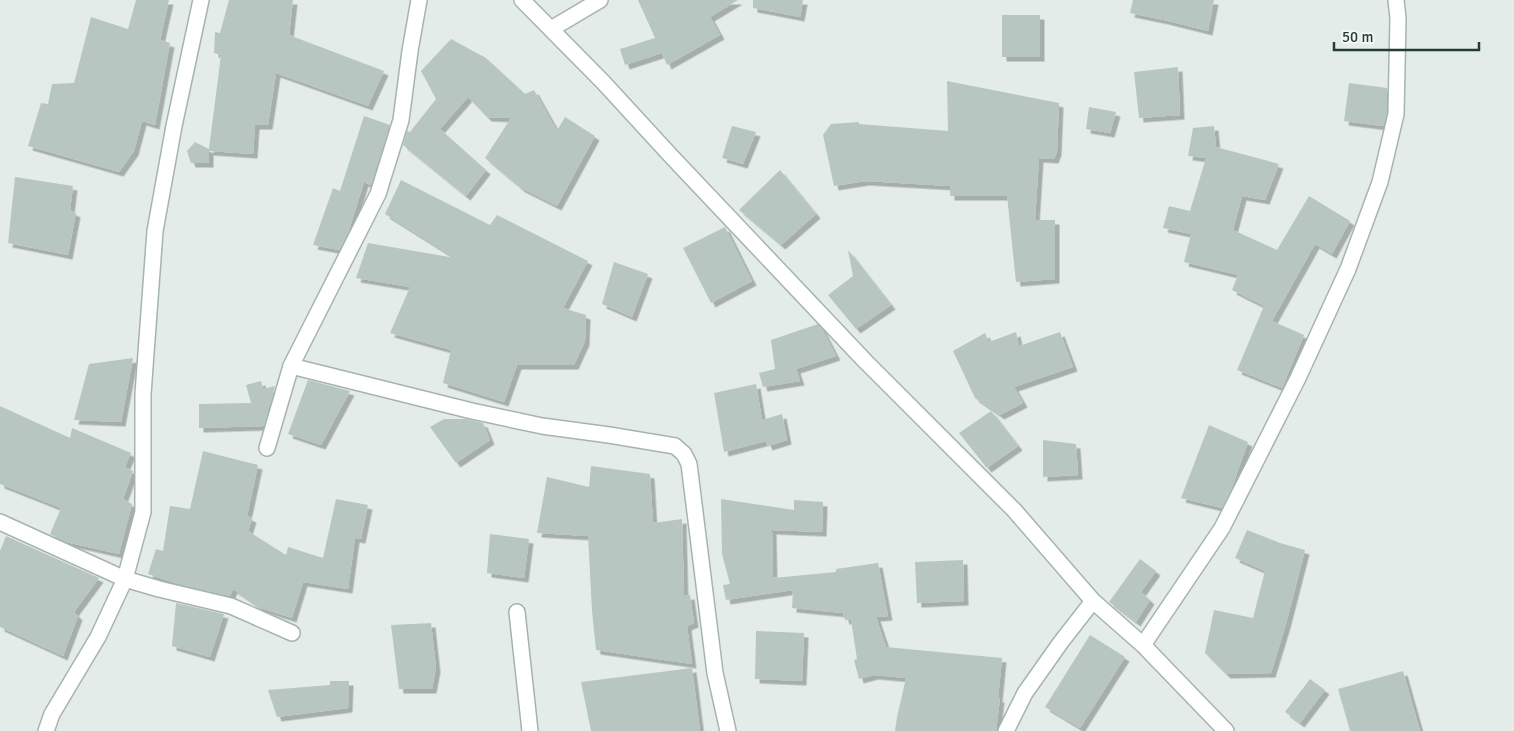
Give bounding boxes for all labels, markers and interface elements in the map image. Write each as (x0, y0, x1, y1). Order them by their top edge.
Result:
scale bar (1334, 20, 1479, 52)
text: 50 m (1342, 28, 1373, 46)

